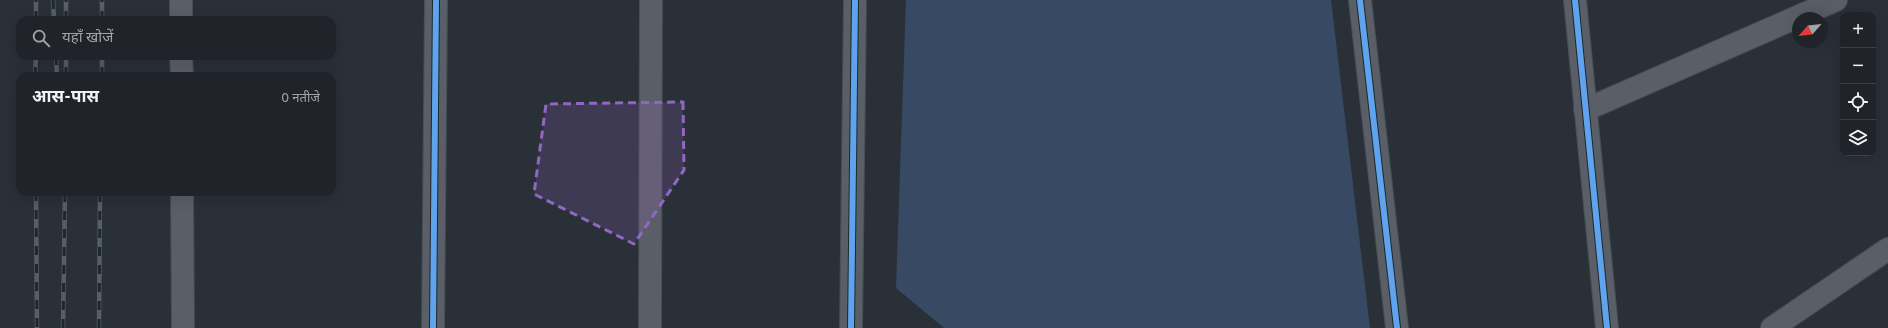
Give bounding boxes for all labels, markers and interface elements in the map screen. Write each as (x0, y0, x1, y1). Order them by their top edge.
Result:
north arrow (1792, 12, 1828, 48)
map controls (1840, 12, 1876, 156)
button: + (1840, 12, 1876, 48)
search box (16, 16, 336, 60)
icon: search (30, 27, 52, 49)
text: यहाँ खोजें (62, 29, 113, 48)
button: − (1840, 48, 1876, 84)
button: locate (1840, 84, 1876, 120)
text: आस-पास (32, 87, 99, 109)
text: 0 नतीजे (281, 91, 320, 107)
button: layers (1840, 120, 1876, 156)

